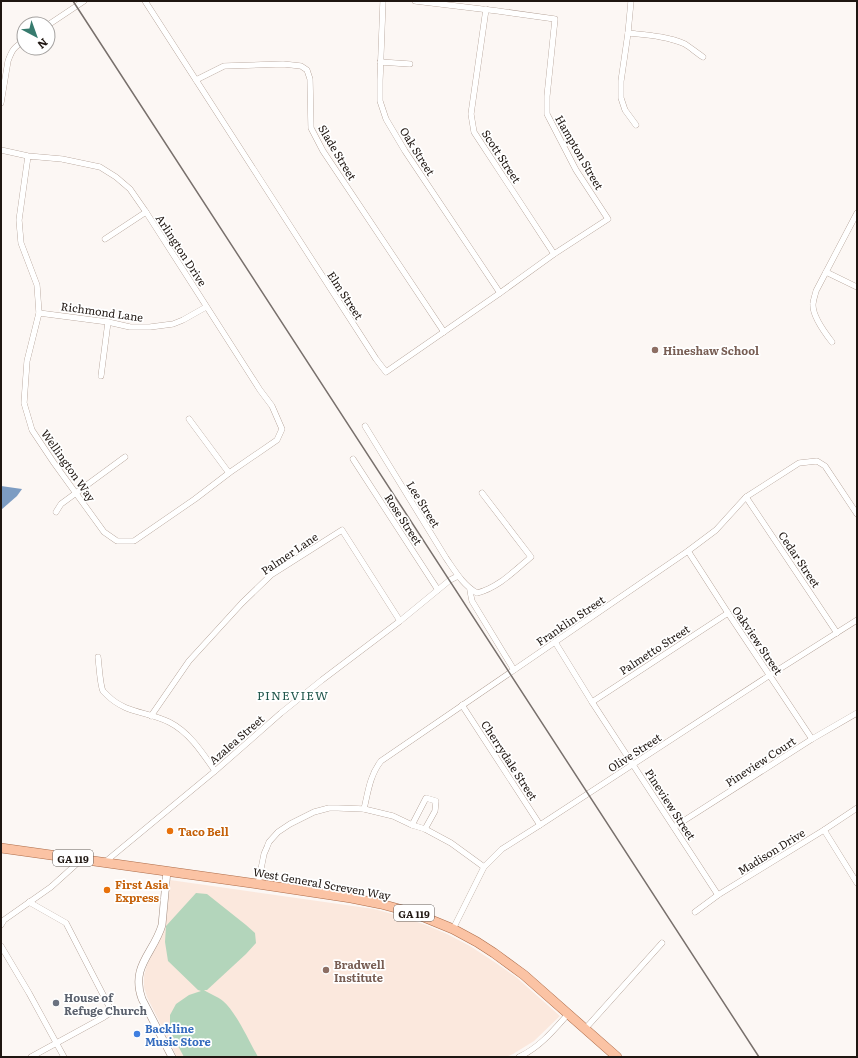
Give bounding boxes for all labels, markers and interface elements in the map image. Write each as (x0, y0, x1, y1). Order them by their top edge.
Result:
north arrow (16, 16, 56, 56)
text: N (34, 35, 52, 53)
street label: Hampton Street (552, 112, 608, 193)
street label: Slade Street (315, 121, 361, 183)
street label: Oak Street (397, 124, 440, 179)
street label: Scott Street (479, 126, 526, 186)
street label: Arlington Drive (153, 211, 211, 289)
street label: Elm Street (324, 268, 368, 323)
street label: Richmond Lane (60, 297, 145, 325)
place label: Hineshaw School (663, 342, 759, 358)
marker: Hineshaw School (650, 345, 660, 355)
street label: Wellington Way (38, 426, 100, 505)
street label: Lee Street (403, 478, 445, 531)
street label: Rose Street (381, 490, 427, 548)
street label: Palmer Lane (257, 528, 321, 578)
street label: Cedar Street (775, 528, 825, 591)
street label: Franklin Street (532, 591, 608, 649)
street label: Oakview Street (729, 602, 787, 678)
street label: Palmetto Street (616, 620, 693, 678)
district label: PINEVIEW (257, 686, 329, 704)
street label: Azalea Street (205, 710, 267, 767)
street label: Cherrydale Street (478, 717, 542, 804)
street label: Olive Street (604, 728, 664, 775)
street label: Pineview Court (722, 732, 799, 790)
street label: Pineview Street (642, 765, 700, 843)
place label: Taco Bell (178, 823, 229, 839)
street label: Madison Drive (734, 824, 808, 878)
marker: Taco Bell (165, 826, 175, 836)
road number: GA 119 (53, 850, 93, 866)
street label: West General Screven Way (252, 863, 393, 903)
place label: First Asia Express (115, 876, 169, 905)
marker: First Asia Express (102, 885, 112, 895)
road number: GA 119 (394, 905, 434, 921)
place label: Bradwell Institute (334, 956, 385, 985)
marker: Bradwell Institute (321, 965, 331, 975)
place label: House of Refuge Church (64, 989, 147, 1018)
marker: House of Refuge Church (51, 998, 61, 1008)
place label: Backline Music Store (145, 1020, 211, 1049)
marker: Backline Music Store (132, 1029, 142, 1039)

